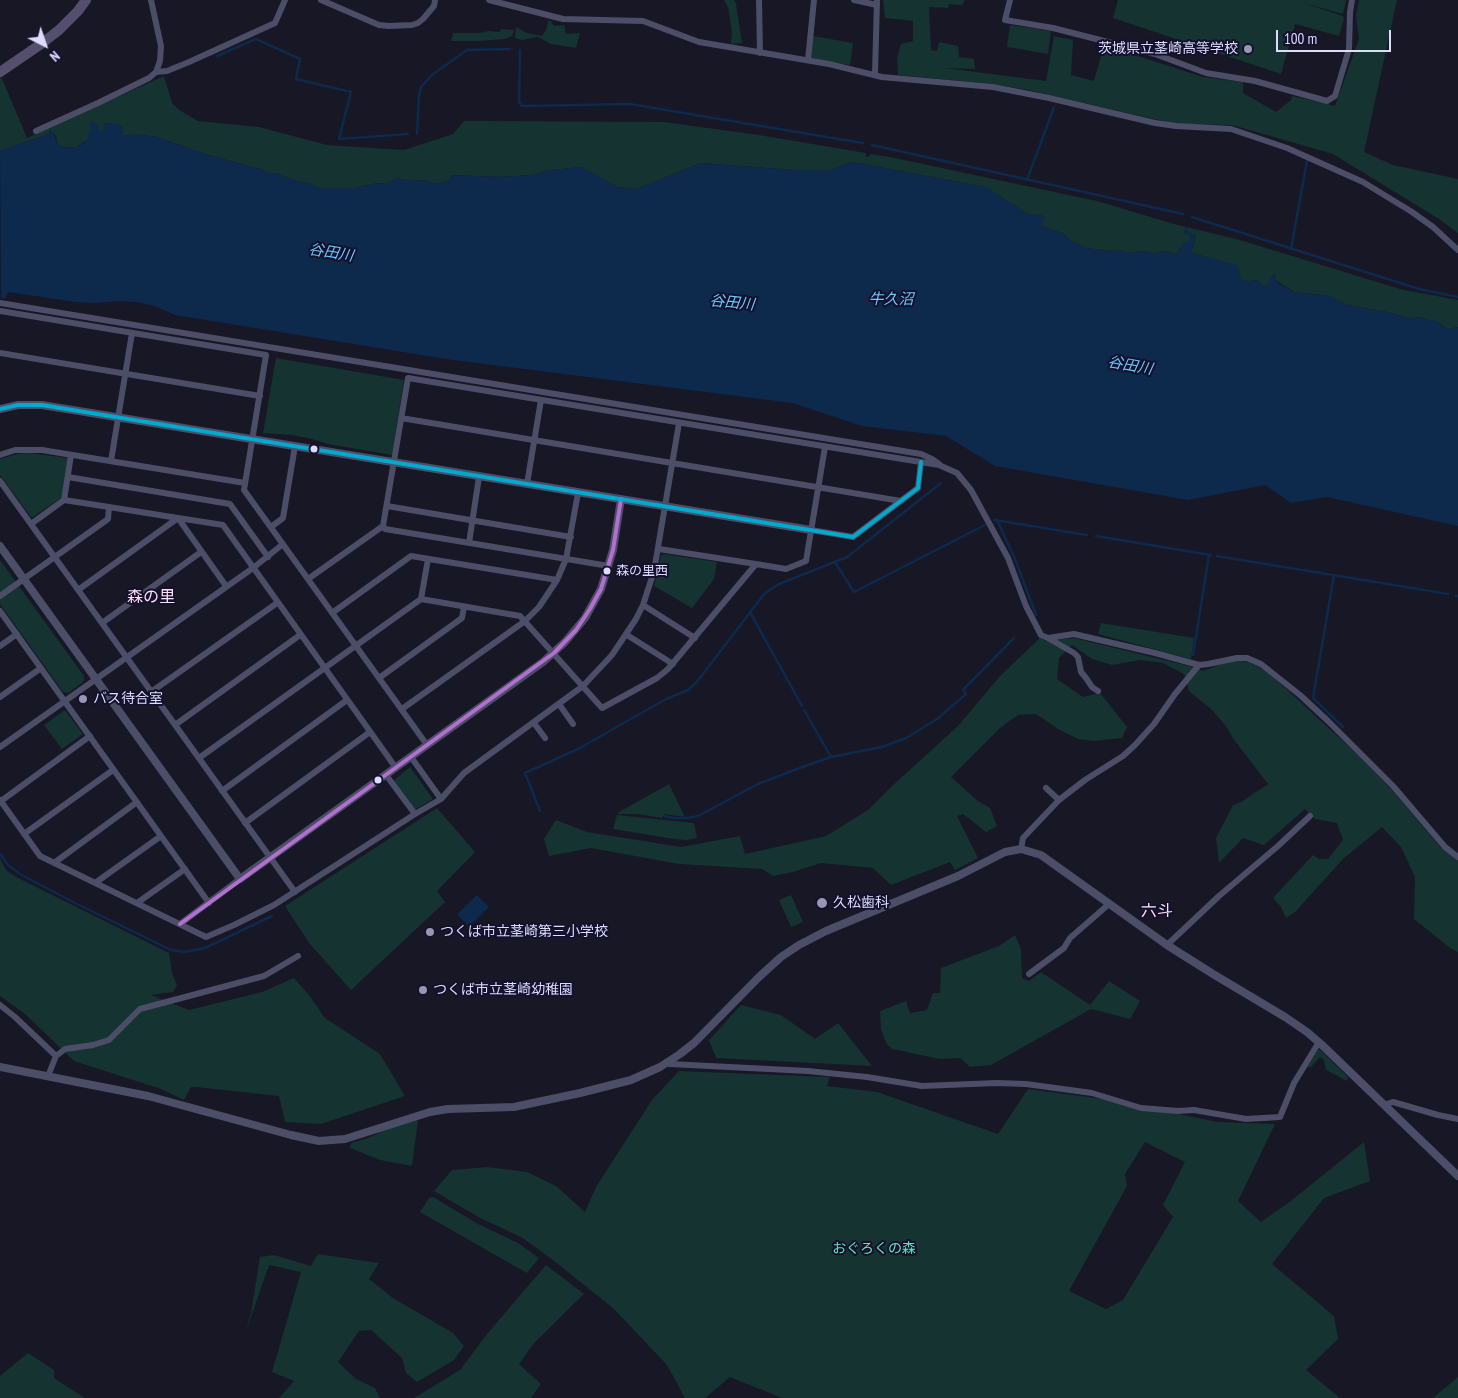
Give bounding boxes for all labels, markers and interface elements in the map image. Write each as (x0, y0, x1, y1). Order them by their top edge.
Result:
north arrow (20, 20, 70, 70)
scale bar (1278, 20, 1393, 52)
text: 100 m (1284, 29, 1317, 48)
place label: 茨城県立茎崎高等学校 (1098, 41, 1238, 57)
marker: 茨城県立茎崎高等学校 (1242, 43, 1254, 55)
text: N (46, 47, 64, 66)
water label: 谷田川 (307, 241, 355, 265)
water label: 牛久沼 (869, 291, 913, 309)
water label: 谷田川 (709, 292, 755, 314)
water label: 谷田川 (1106, 353, 1154, 379)
unlabelled marker (309, 444, 319, 454)
place label: 森の里西 (616, 563, 668, 579)
marker: 森の里西 (602, 566, 612, 576)
district label: 森の里 (127, 587, 175, 607)
place label: バス待合室 (93, 691, 163, 707)
marker: バス待合室 (77, 693, 89, 705)
unlabelled marker (373, 775, 383, 785)
place label: 久松歯科 (833, 895, 889, 911)
marker: 久松歯科 (815, 896, 829, 910)
district label: 六斗 (1141, 901, 1173, 921)
place label: つくば市立茎崎第三小学校 (440, 924, 608, 940)
marker: つくば市立茎崎第三小学校 (424, 926, 436, 938)
place label: つくば市立茎崎幼稚園 (433, 982, 573, 998)
marker: つくば市立茎崎幼稚園 (417, 984, 429, 996)
park label: おぐろくの森 (832, 1241, 916, 1257)

